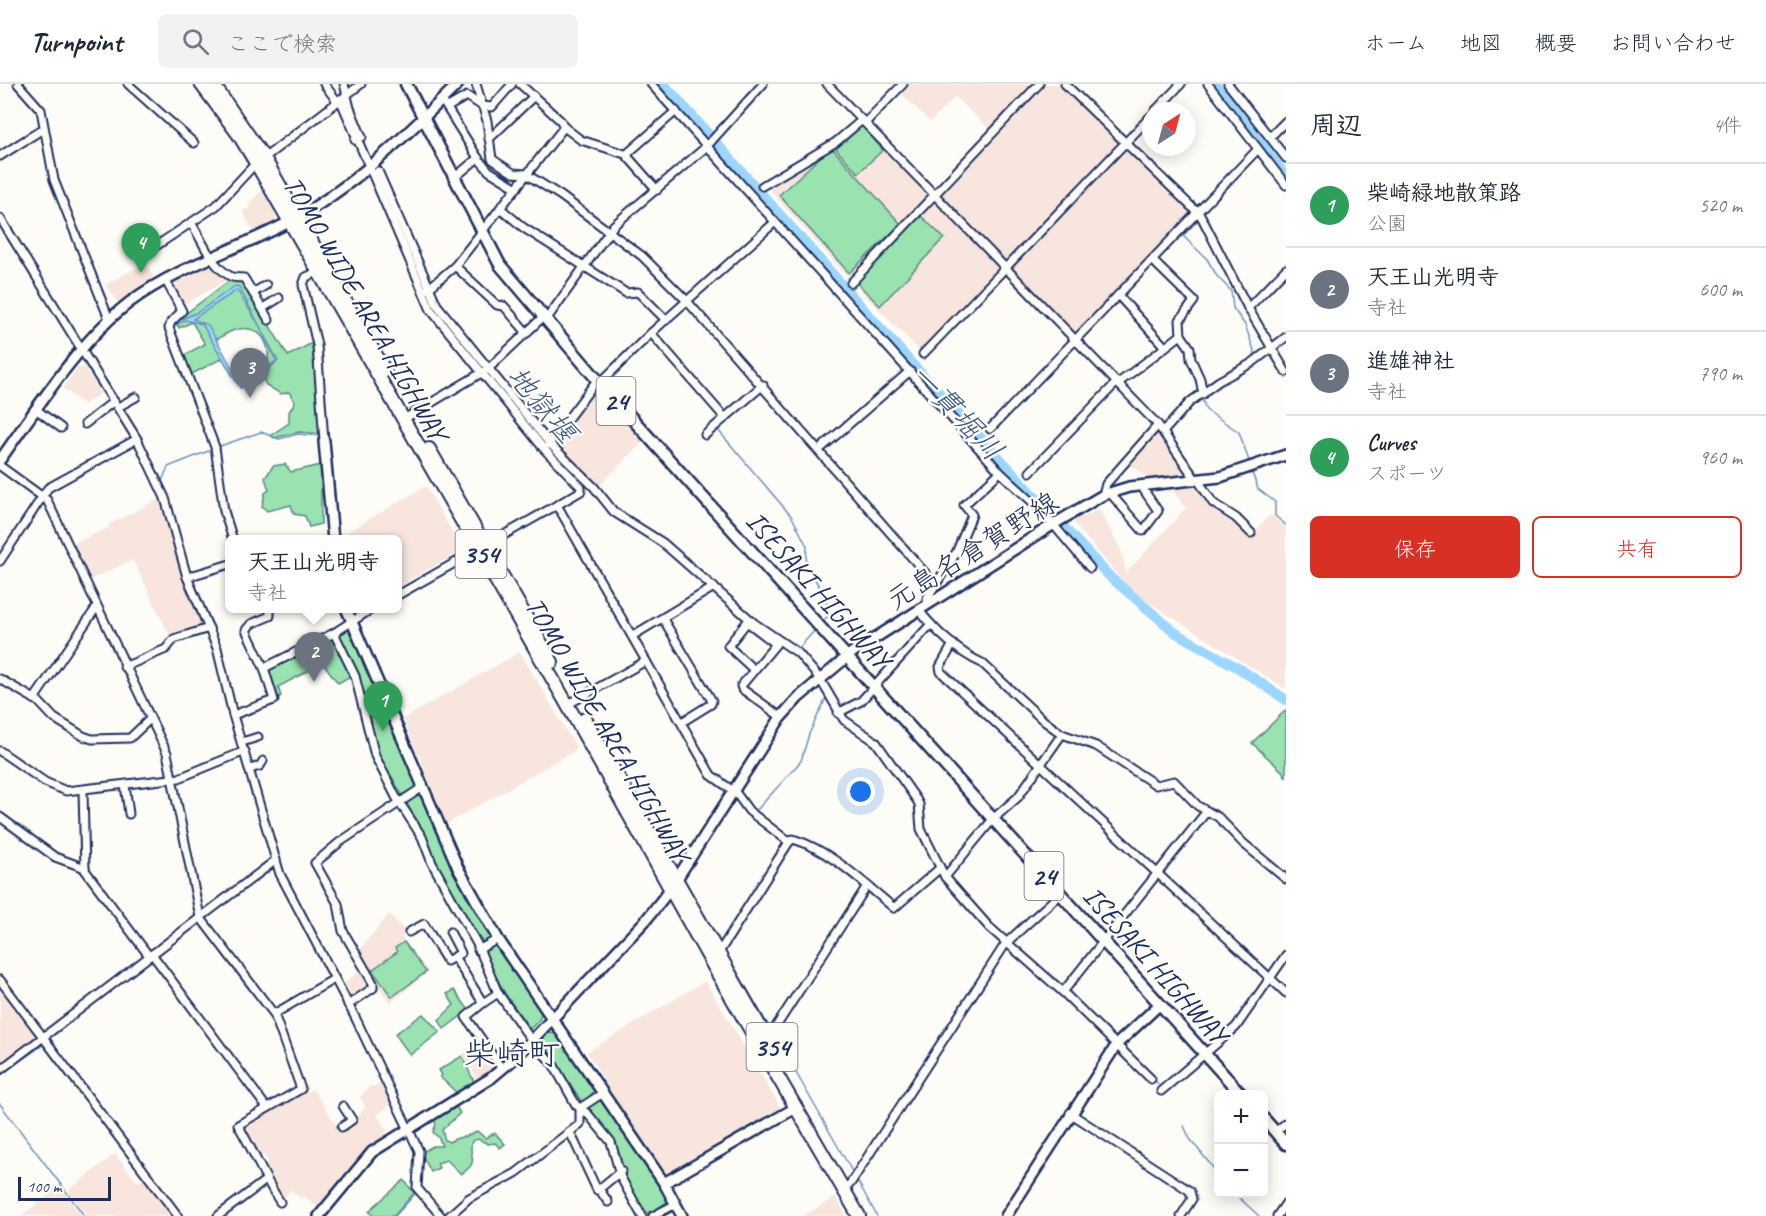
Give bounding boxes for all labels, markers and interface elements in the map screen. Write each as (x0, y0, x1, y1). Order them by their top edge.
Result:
search box (158, 14, 578, 68)
text: Turnpoint (30, 24, 122, 59)
icon: search (179, 25, 212, 58)
text: ここで検索 (227, 30, 337, 58)
text: ホーム (1365, 30, 1427, 56)
text: 地図 (1460, 30, 1502, 56)
text: 概要 (1535, 30, 1577, 56)
text: お問い合わせ (1610, 30, 1736, 56)
north arrow (1142, 102, 1196, 156)
text: 周辺 (1310, 109, 1362, 142)
text: 4件 (1713, 113, 1742, 138)
street label: TOMO WIDE AREA HIGHWAY (276, 170, 458, 452)
text: 柴崎緑地散策路 (1367, 179, 1521, 207)
text: 1 (1325, 193, 1334, 218)
text: 520 m (1699, 193, 1742, 218)
text: 公園 (1367, 211, 1407, 236)
pin: 4 (122, 224, 160, 273)
text: 天王山光明寺 (1367, 263, 1499, 291)
text: 2 (1325, 277, 1334, 302)
text: 600 m (1699, 277, 1742, 302)
text: 寺社 (1367, 295, 1407, 320)
text: 進雄神社 (1367, 347, 1455, 375)
pin: 3 (230, 348, 270, 398)
water label: 一貫堀川 (902, 355, 1012, 469)
water label: 地獄堰 (499, 357, 587, 453)
text: 3 (1325, 361, 1334, 386)
text: 790 m (1699, 361, 1742, 386)
road number: 24 (596, 377, 636, 425)
text: 寺社 (1367, 379, 1407, 404)
text: Curves (1367, 429, 1416, 457)
text: 4 (1325, 445, 1334, 470)
text: 960 m (1699, 445, 1742, 470)
text: スポーツ (1367, 461, 1447, 486)
street label: 元島名倉賀野線 (880, 484, 1065, 617)
street label: ISESAKI HIGHWAY (739, 503, 901, 678)
button: 保存 (1310, 516, 1520, 578)
button: 共有 (1532, 516, 1742, 578)
road number: 354 (456, 530, 506, 578)
popup (225, 535, 402, 613)
text: 天王山光明寺 (247, 548, 380, 576)
text: 寺社 (247, 580, 287, 605)
street label: TOMO WIDE AREA HIGHWAY (518, 591, 700, 873)
pin: 2 (294, 632, 334, 682)
pin: 1 (364, 682, 403, 731)
your location (846, 777, 875, 806)
road number: 24 (1024, 852, 1064, 900)
street label: ISESAKI HIGHWAY (1076, 878, 1238, 1053)
road number: 354 (746, 1023, 798, 1071)
district label: 柴崎町 (464, 1033, 560, 1074)
map controls (1214, 1090, 1268, 1198)
button: + (1214, 1090, 1268, 1144)
button: − (1214, 1144, 1268, 1198)
scale bar (18, 1174, 111, 1202)
text: 100 m (27, 1177, 61, 1197)

